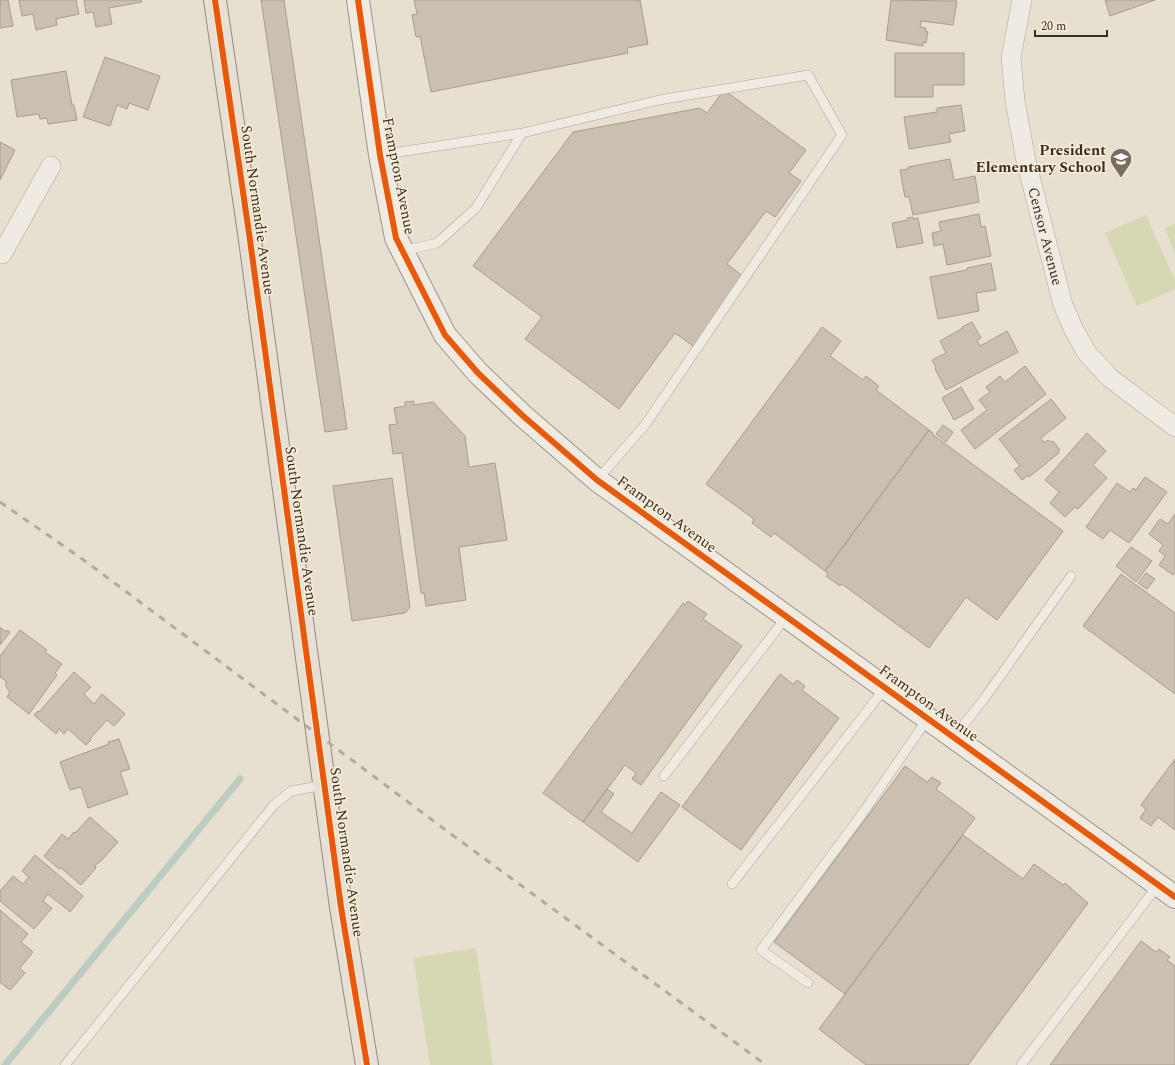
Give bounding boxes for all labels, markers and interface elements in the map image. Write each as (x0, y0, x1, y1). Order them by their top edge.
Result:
scale bar (1035, 12, 1107, 38)
text: 20 m (1041, 17, 1066, 36)
street label: Frampton Avenue (376, 115, 421, 237)
street label: South Normandie Avenue (234, 124, 281, 296)
place label: President Elementary School (976, 139, 1106, 179)
school or university icon: President Elementary School (1108, 146, 1134, 179)
street label: Censor Avenue (1021, 185, 1069, 288)
street label: South Normandie Avenue (278, 445, 325, 617)
street label: Frampton Avenue (612, 470, 722, 559)
street label: Frampton Avenue (874, 659, 984, 748)
street label: South Normandie Avenue (323, 766, 370, 938)

